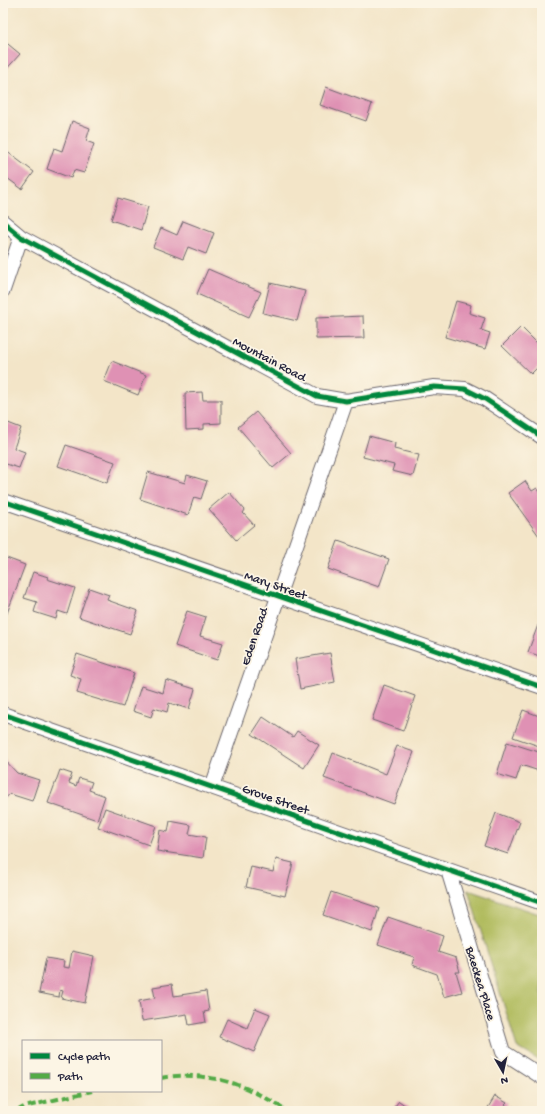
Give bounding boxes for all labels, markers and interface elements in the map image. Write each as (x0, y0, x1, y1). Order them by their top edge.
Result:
street label: Mountain Road (230, 335, 309, 386)
street label: Mary Street (242, 569, 310, 605)
street label: Eden Road (238, 605, 273, 668)
street label: Grove Street (240, 782, 312, 819)
street label: Baeckea Place (461, 944, 498, 1023)
legend (22, 1040, 162, 1092)
text: Cycle path (58, 1051, 111, 1065)
north arrow (483, 1052, 523, 1092)
text: Path (57, 1071, 83, 1085)
text: N (500, 1073, 509, 1086)

